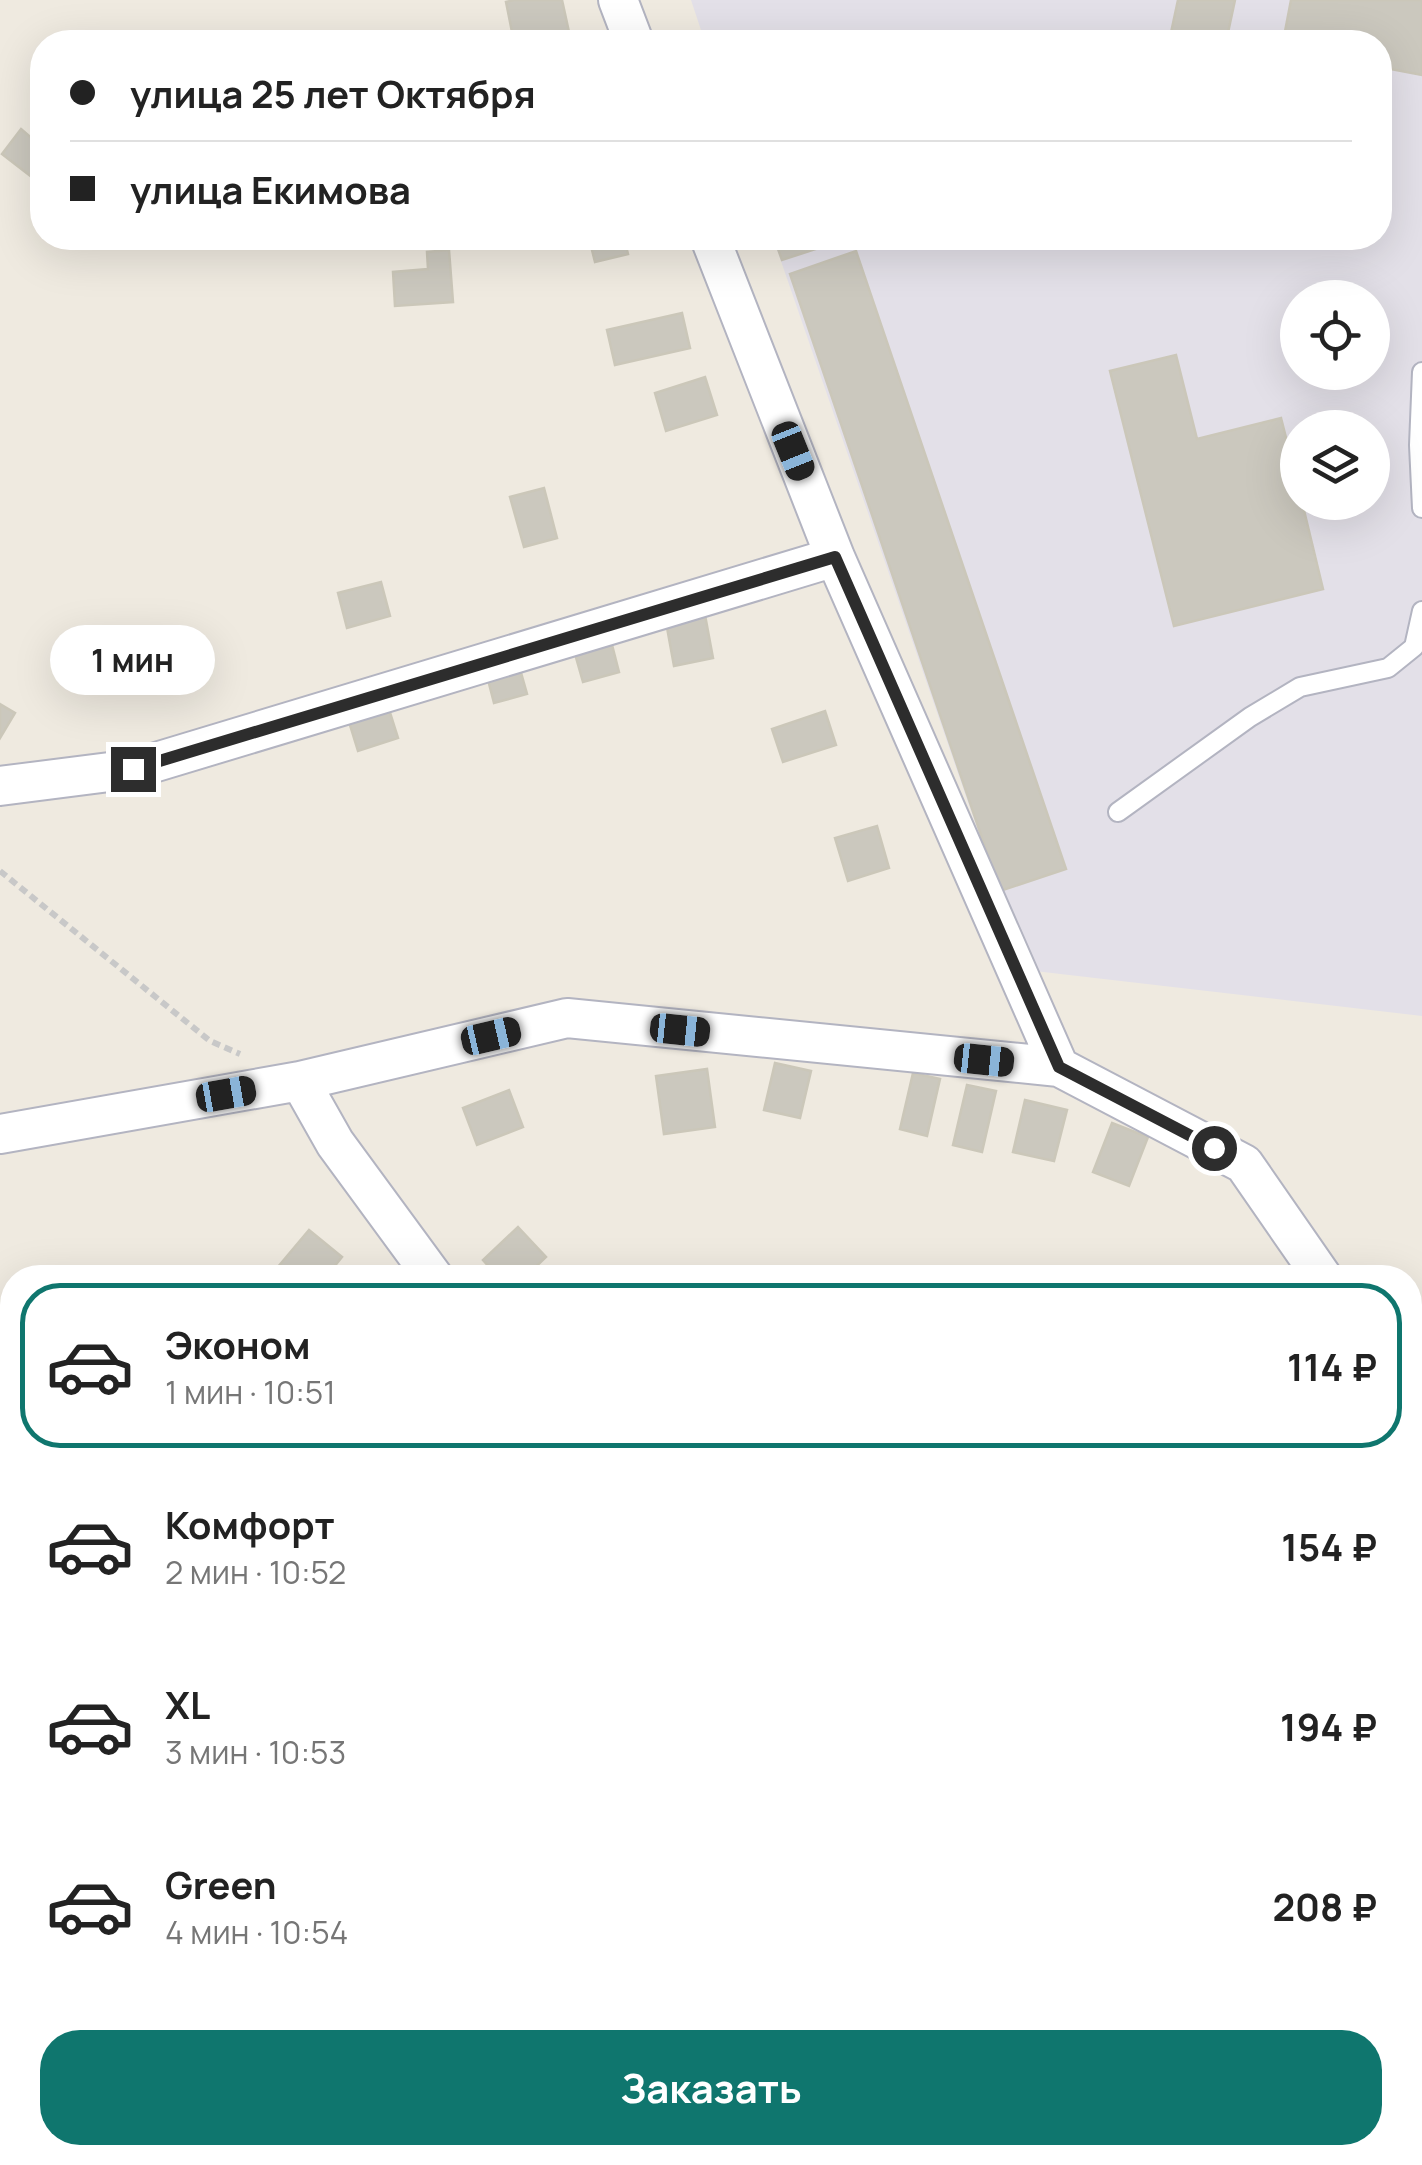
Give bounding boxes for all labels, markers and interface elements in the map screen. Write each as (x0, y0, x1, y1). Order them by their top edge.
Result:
text: улица 25 лет Октября (130, 67, 536, 119)
text: улица Екимова (130, 163, 411, 215)
map controls (1280, 280, 1390, 520)
button: locate (1280, 280, 1390, 390)
button: layers (1280, 410, 1390, 520)
car (768, 418, 818, 484)
callout: 1 мин (51, 624, 216, 694)
text: 1 мин (91, 638, 174, 682)
route end (111, 747, 156, 792)
car (649, 1012, 711, 1048)
car (458, 1015, 524, 1057)
car (953, 1042, 1015, 1078)
car (194, 1074, 258, 1114)
route start (1192, 1126, 1237, 1171)
text: Эконом (165, 1318, 311, 1370)
icon: car (45, 1321, 135, 1411)
text: 114 ₽ (1287, 1340, 1377, 1392)
text: 1 мин · 10:51 (165, 1370, 336, 1414)
text: Комфорт (165, 1498, 335, 1550)
icon: car (45, 1501, 135, 1591)
text: 154 ₽ (1281, 1520, 1377, 1572)
text: 2 мин · 10:52 (165, 1550, 346, 1594)
text: XL (165, 1678, 210, 1730)
icon: car (45, 1681, 135, 1771)
text: 194 ₽ (1280, 1700, 1377, 1752)
text: 3 мин · 10:53 (165, 1730, 346, 1774)
text: Green (165, 1858, 277, 1910)
icon: car (45, 1861, 135, 1951)
text: 208 ₽ (1272, 1880, 1377, 1932)
text: 4 мин · 10:54 (165, 1910, 348, 1954)
button: Заказать (40, 2030, 1382, 2145)

